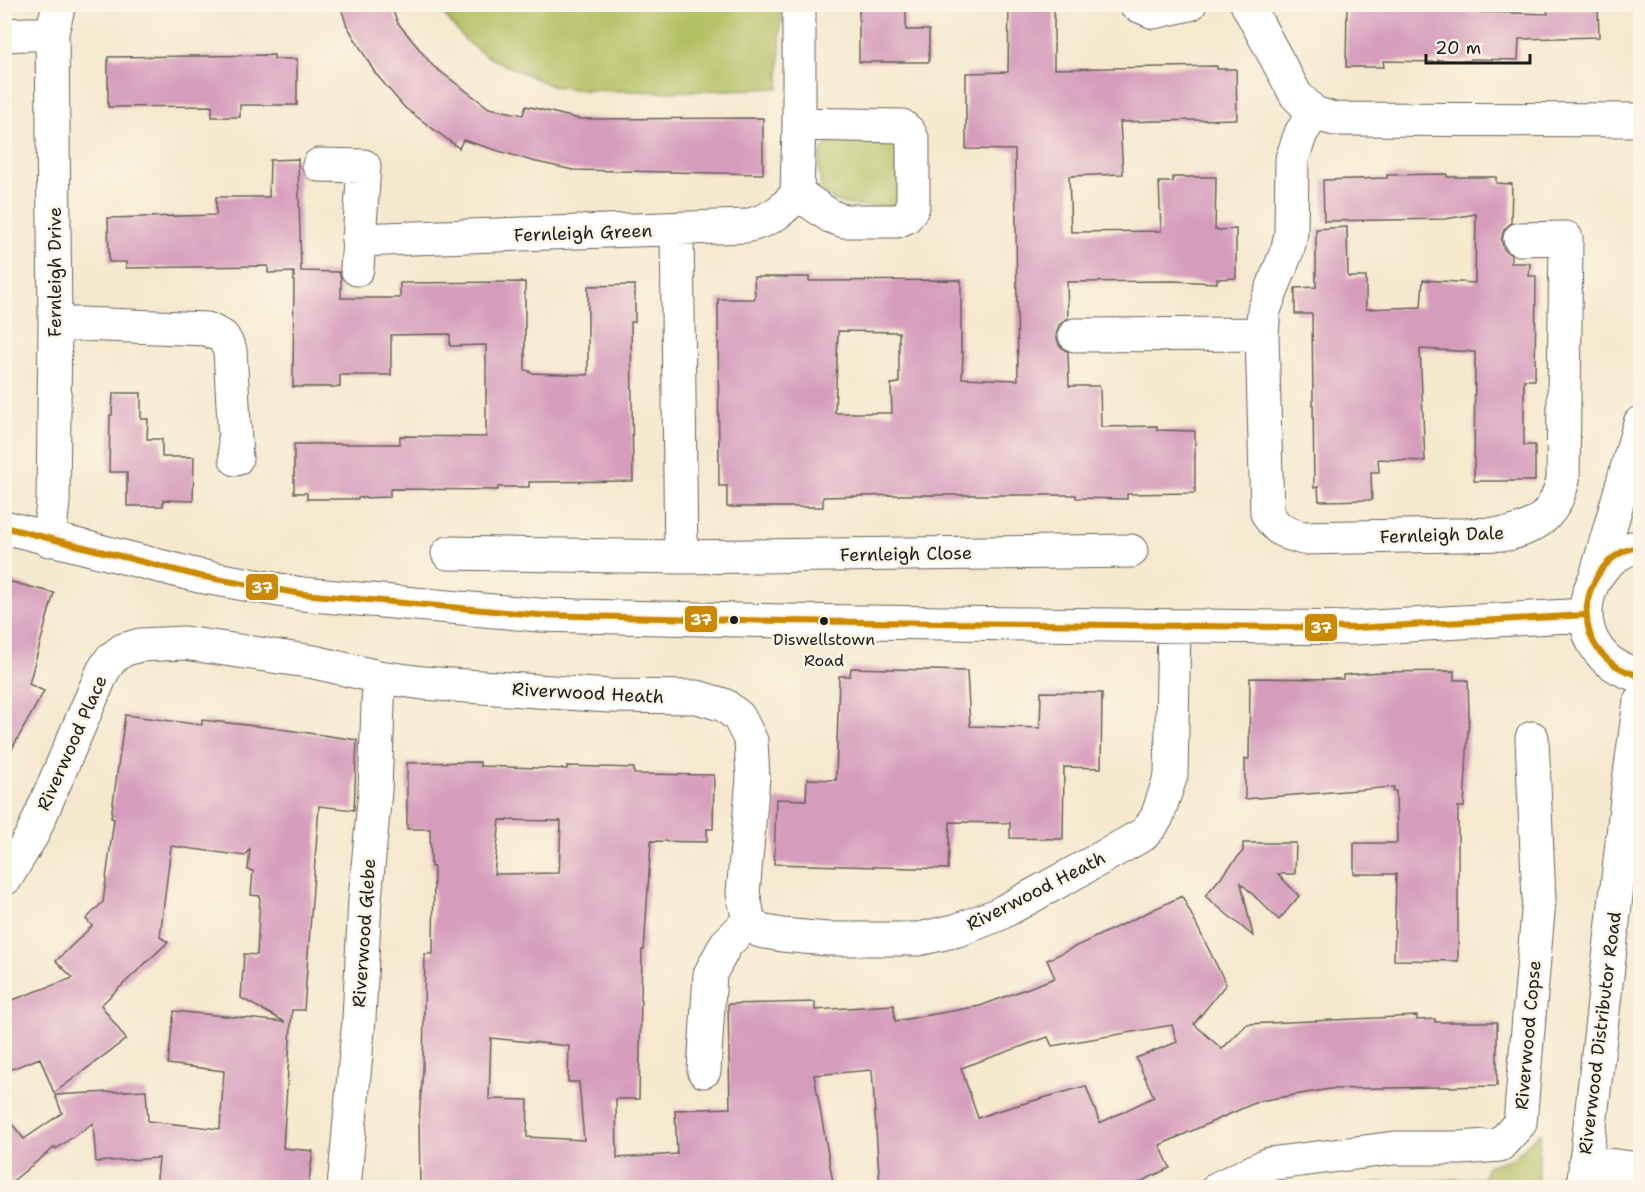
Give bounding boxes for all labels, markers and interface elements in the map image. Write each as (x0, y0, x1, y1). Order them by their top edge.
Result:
scale bar (1426, 27, 1530, 65)
text: 20 m (1435, 36, 1481, 60)
street label: Fernleigh Drive (43, 207, 67, 337)
street label: Fernleigh Green (513, 219, 653, 247)
street label: Fernleigh Dale (1379, 521, 1505, 549)
street label: Fernleigh Close (840, 541, 972, 567)
line badge: 37 (245, 573, 279, 601)
text: 37 (251, 577, 273, 598)
line badge: 37 (684, 605, 718, 633)
text: 37 (690, 609, 712, 630)
line badge: 37 (1304, 613, 1338, 642)
unlabelled marker (728, 614, 740, 626)
marker: Diswellstown Road (818, 615, 830, 627)
text: 37 (1310, 617, 1332, 638)
place label: Diswellstown Road (773, 629, 875, 671)
street label: Riverwood Place (31, 672, 113, 814)
street label: Riverwood Heath (511, 677, 665, 709)
street label: Riverwood Heath (963, 846, 1109, 936)
street label: Riverwood Glebe (347, 858, 381, 1008)
street label: Riverwood Distributor Road (1573, 910, 1627, 1156)
street label: Riverwood Copse (1510, 959, 1546, 1111)

